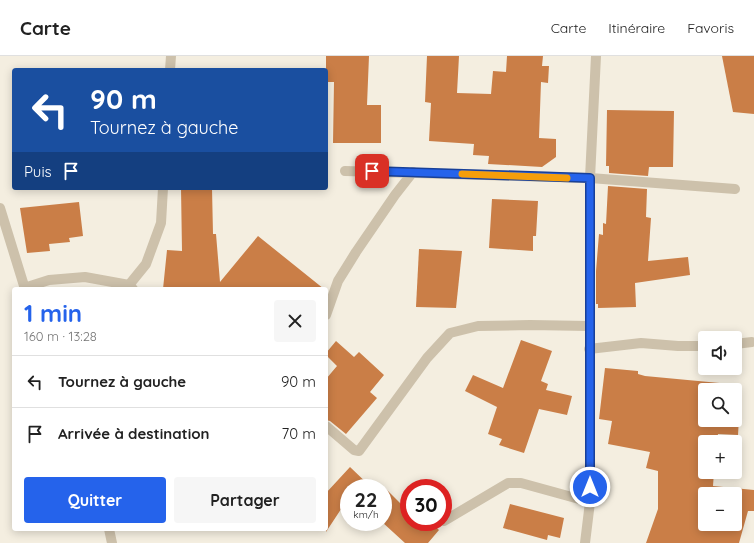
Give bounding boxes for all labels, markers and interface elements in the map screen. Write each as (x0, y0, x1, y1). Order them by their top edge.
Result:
text: Carte (20, 16, 71, 40)
text: Carte (551, 19, 586, 37)
text: Itinéraire (608, 19, 665, 37)
text: Favoris (687, 19, 734, 37)
text: 90 m (90, 81, 157, 116)
icon: left (24, 84, 76, 136)
text: Tournez à gauche (90, 116, 239, 139)
pin (355, 154, 389, 188)
icon: arrive (60, 160, 82, 182)
icon: arrive (361, 160, 383, 182)
text: Puis (24, 162, 52, 181)
text: 1 min (24, 298, 82, 328)
button: close (274, 300, 316, 342)
text: 160 m · 13:28 (24, 328, 97, 344)
map controls (698, 331, 742, 531)
button: sound (698, 331, 742, 375)
icon: left (24, 371, 46, 393)
text: Tournez à gauche (58, 372, 186, 391)
text: 90 m (281, 372, 316, 391)
button: search (698, 383, 742, 427)
icon: arrive (24, 423, 46, 445)
text: Arrivée à destination (58, 424, 210, 443)
text: 70 m (282, 424, 316, 443)
button: + (698, 435, 742, 479)
position arrow (569, 466, 611, 508)
button: Quitter (24, 477, 166, 523)
button: Partager (174, 477, 316, 523)
speed limit sign: 30 (400, 479, 452, 531)
text: 22 (355, 487, 377, 512)
button: − (698, 487, 742, 531)
text: km/h (353, 508, 379, 521)

